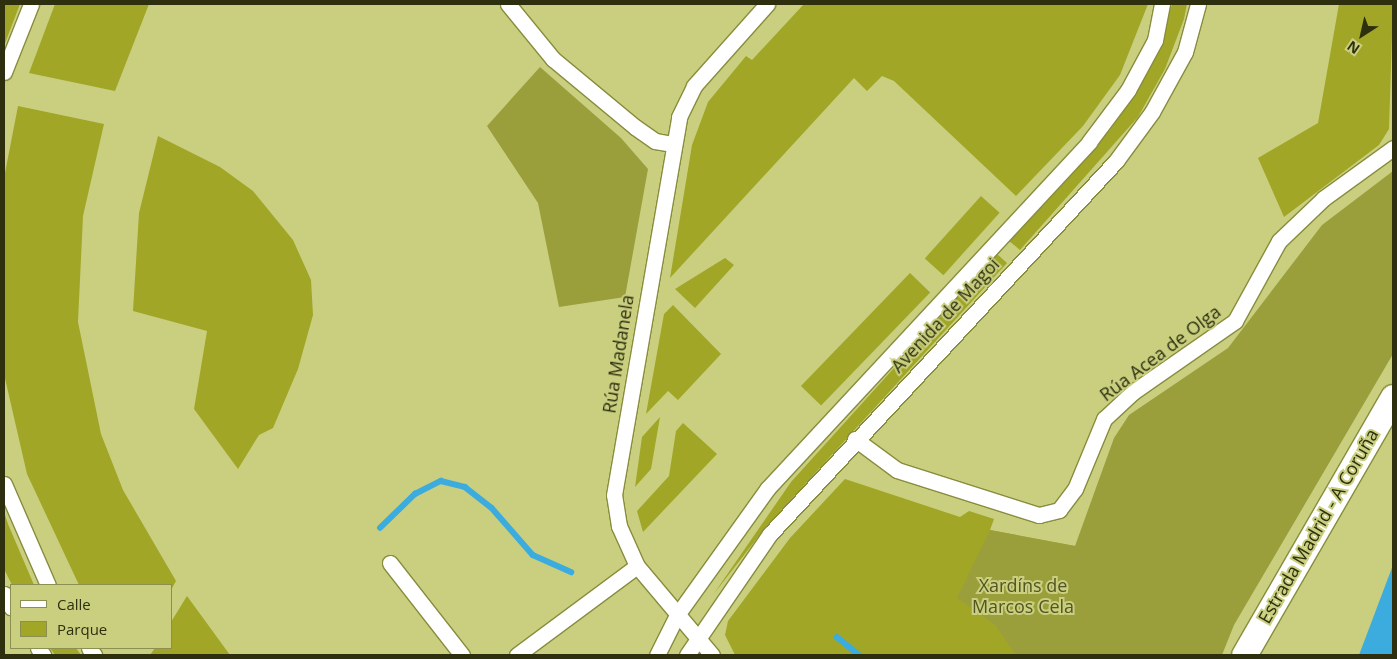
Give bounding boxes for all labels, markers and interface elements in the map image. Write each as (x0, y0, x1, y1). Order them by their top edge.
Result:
north arrow (1337, 10, 1387, 60)
text: N (1343, 37, 1363, 59)
street label: Avenida de Magoi (886, 253, 1004, 377)
street label: Rúa Madanela (598, 293, 638, 415)
street label: Rúa Acea de Olga (1095, 301, 1225, 405)
street label: Estrada Madrid - A Coruña (1253, 425, 1383, 627)
park label: Xardíns de Marcos Cela (972, 575, 1074, 618)
legend (10, 584, 172, 649)
text: Calle (57, 594, 91, 614)
text: Parque (57, 619, 107, 639)

